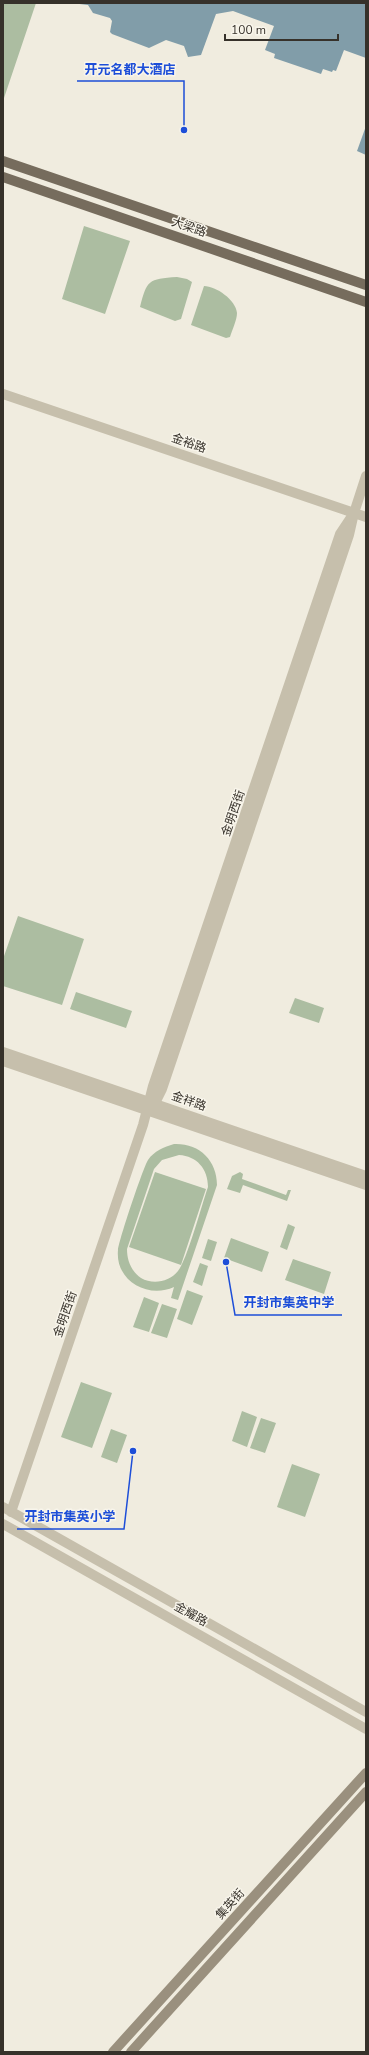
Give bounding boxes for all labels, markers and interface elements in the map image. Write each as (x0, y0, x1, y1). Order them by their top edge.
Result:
scale bar (225, 16, 338, 42)
text: 100 m (231, 22, 266, 38)
callout: 开元名都大酒店 (77, 56, 184, 81)
text: 开元名都大酒店 (84, 61, 176, 79)
street label: 大梁路 (169, 214, 209, 240)
street label: 金裕路 (169, 430, 209, 456)
street label: 金明西街 (218, 788, 248, 838)
street label: 金祥路 (169, 1088, 209, 1114)
street label: 金明西街 (50, 1289, 80, 1339)
callout: 开封市集英中学 (235, 1290, 342, 1315)
text: 开封市集英中学 (243, 1294, 335, 1312)
callout: 开封市集英小学 (17, 1504, 124, 1529)
text: 开封市集英小学 (24, 1508, 116, 1526)
street label: 金耀路 (171, 1598, 211, 1630)
street label: 集英街 (212, 1885, 248, 1923)

